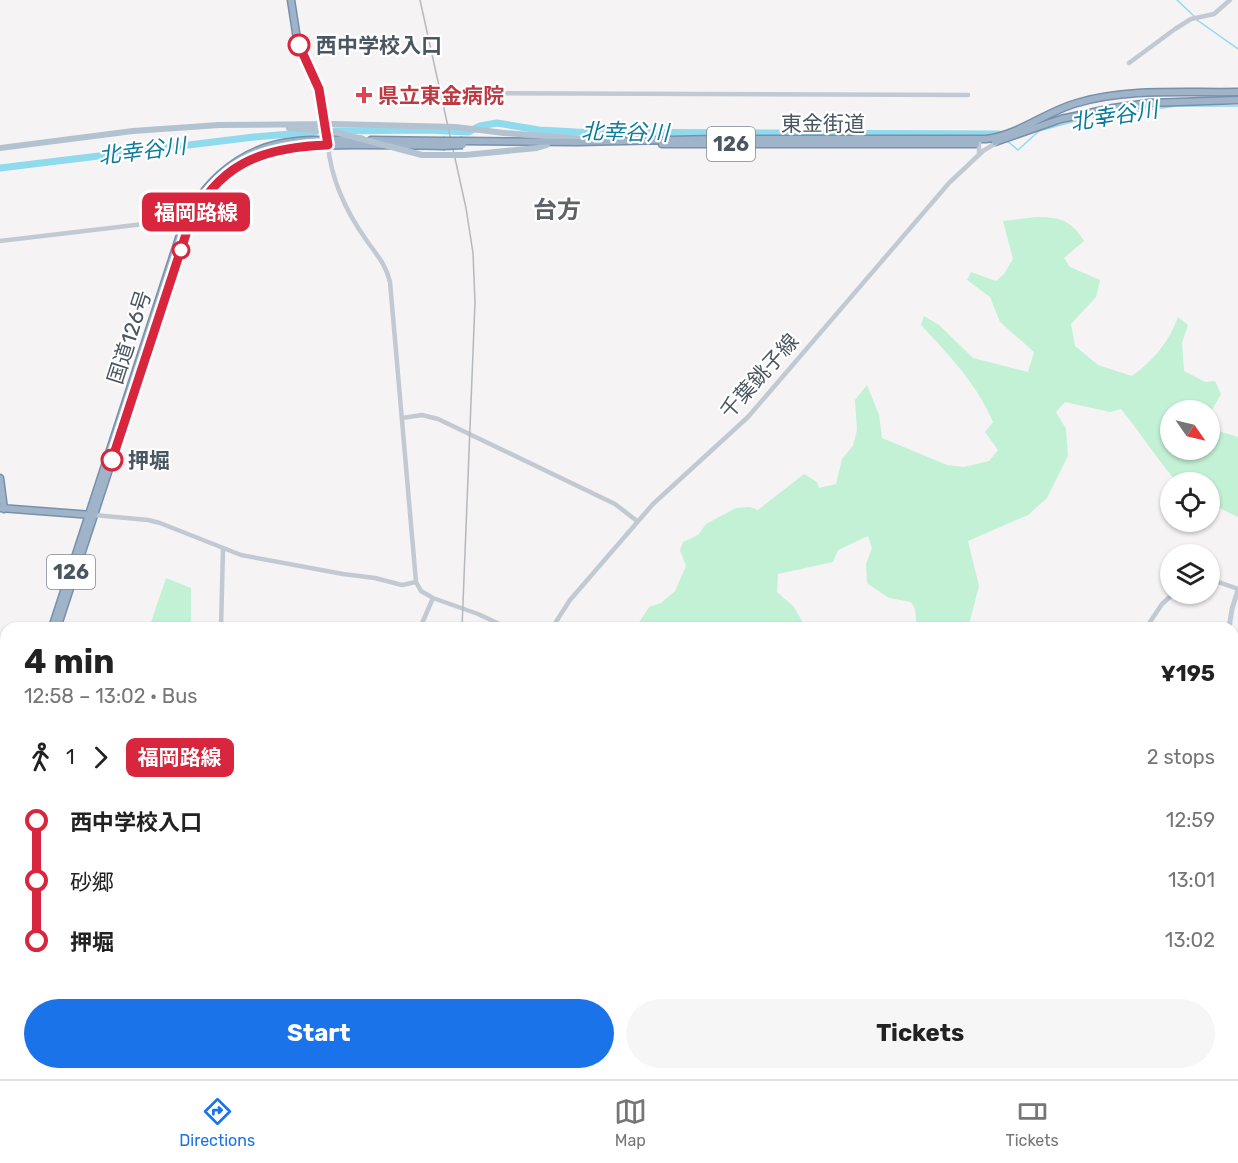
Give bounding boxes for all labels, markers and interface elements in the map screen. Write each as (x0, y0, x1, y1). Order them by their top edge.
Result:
place label: 西中学校入口 (316, 33, 442, 58)
marker: 西中学校入口 (288, 34, 310, 56)
place label: 県立東金病院 (378, 83, 504, 108)
marker: 県立東金病院 (355, 86, 373, 104)
water label: 北幸谷川 (1068, 95, 1162, 136)
street label: 東金街道 (781, 111, 865, 136)
water label: 北幸谷川 (581, 118, 671, 146)
road number: 126 (707, 127, 755, 161)
water label: 北幸谷川 (97, 132, 189, 170)
line badge: 福岡路線 (154, 192, 238, 232)
district label: 台方 (533, 196, 581, 224)
text: 福岡路線 (154, 200, 238, 225)
unlabelled marker (172, 241, 190, 259)
street label: 国道126号 (102, 287, 156, 387)
street label: 千葉銚子線 (715, 329, 803, 423)
north arrow (1160, 400, 1220, 460)
map controls (1160, 400, 1220, 604)
place label: 押堀 (128, 448, 170, 473)
marker: 押堀 (101, 449, 123, 471)
button: locate (1160, 472, 1220, 532)
button: layers (1160, 544, 1220, 604)
road number: 126 (47, 555, 95, 589)
text: 4 min (24, 642, 114, 681)
text: ¥195 (1161, 660, 1215, 687)
text: 12:58 – 13:02 · Bus (24, 684, 197, 708)
icon: walk (24, 741, 57, 774)
icon: forward (84, 741, 117, 774)
text: 1 (66, 745, 75, 769)
text: 福岡路線 (138, 745, 222, 770)
text: 2 stops (1147, 745, 1215, 769)
text: 12:59 (1166, 808, 1215, 832)
text: 西中学校入口 (70, 809, 202, 836)
text: 13:01 (1168, 868, 1215, 892)
text: 砂郷 (70, 869, 114, 896)
text: 13:02 (1165, 928, 1215, 952)
text: 押堀 (70, 929, 114, 956)
button: Start (24, 999, 614, 1068)
button: Tickets (626, 999, 1215, 1068)
tab: Directions (179, 1095, 255, 1150)
tab: Map (614, 1095, 647, 1150)
tab: Tickets (1006, 1095, 1059, 1150)

